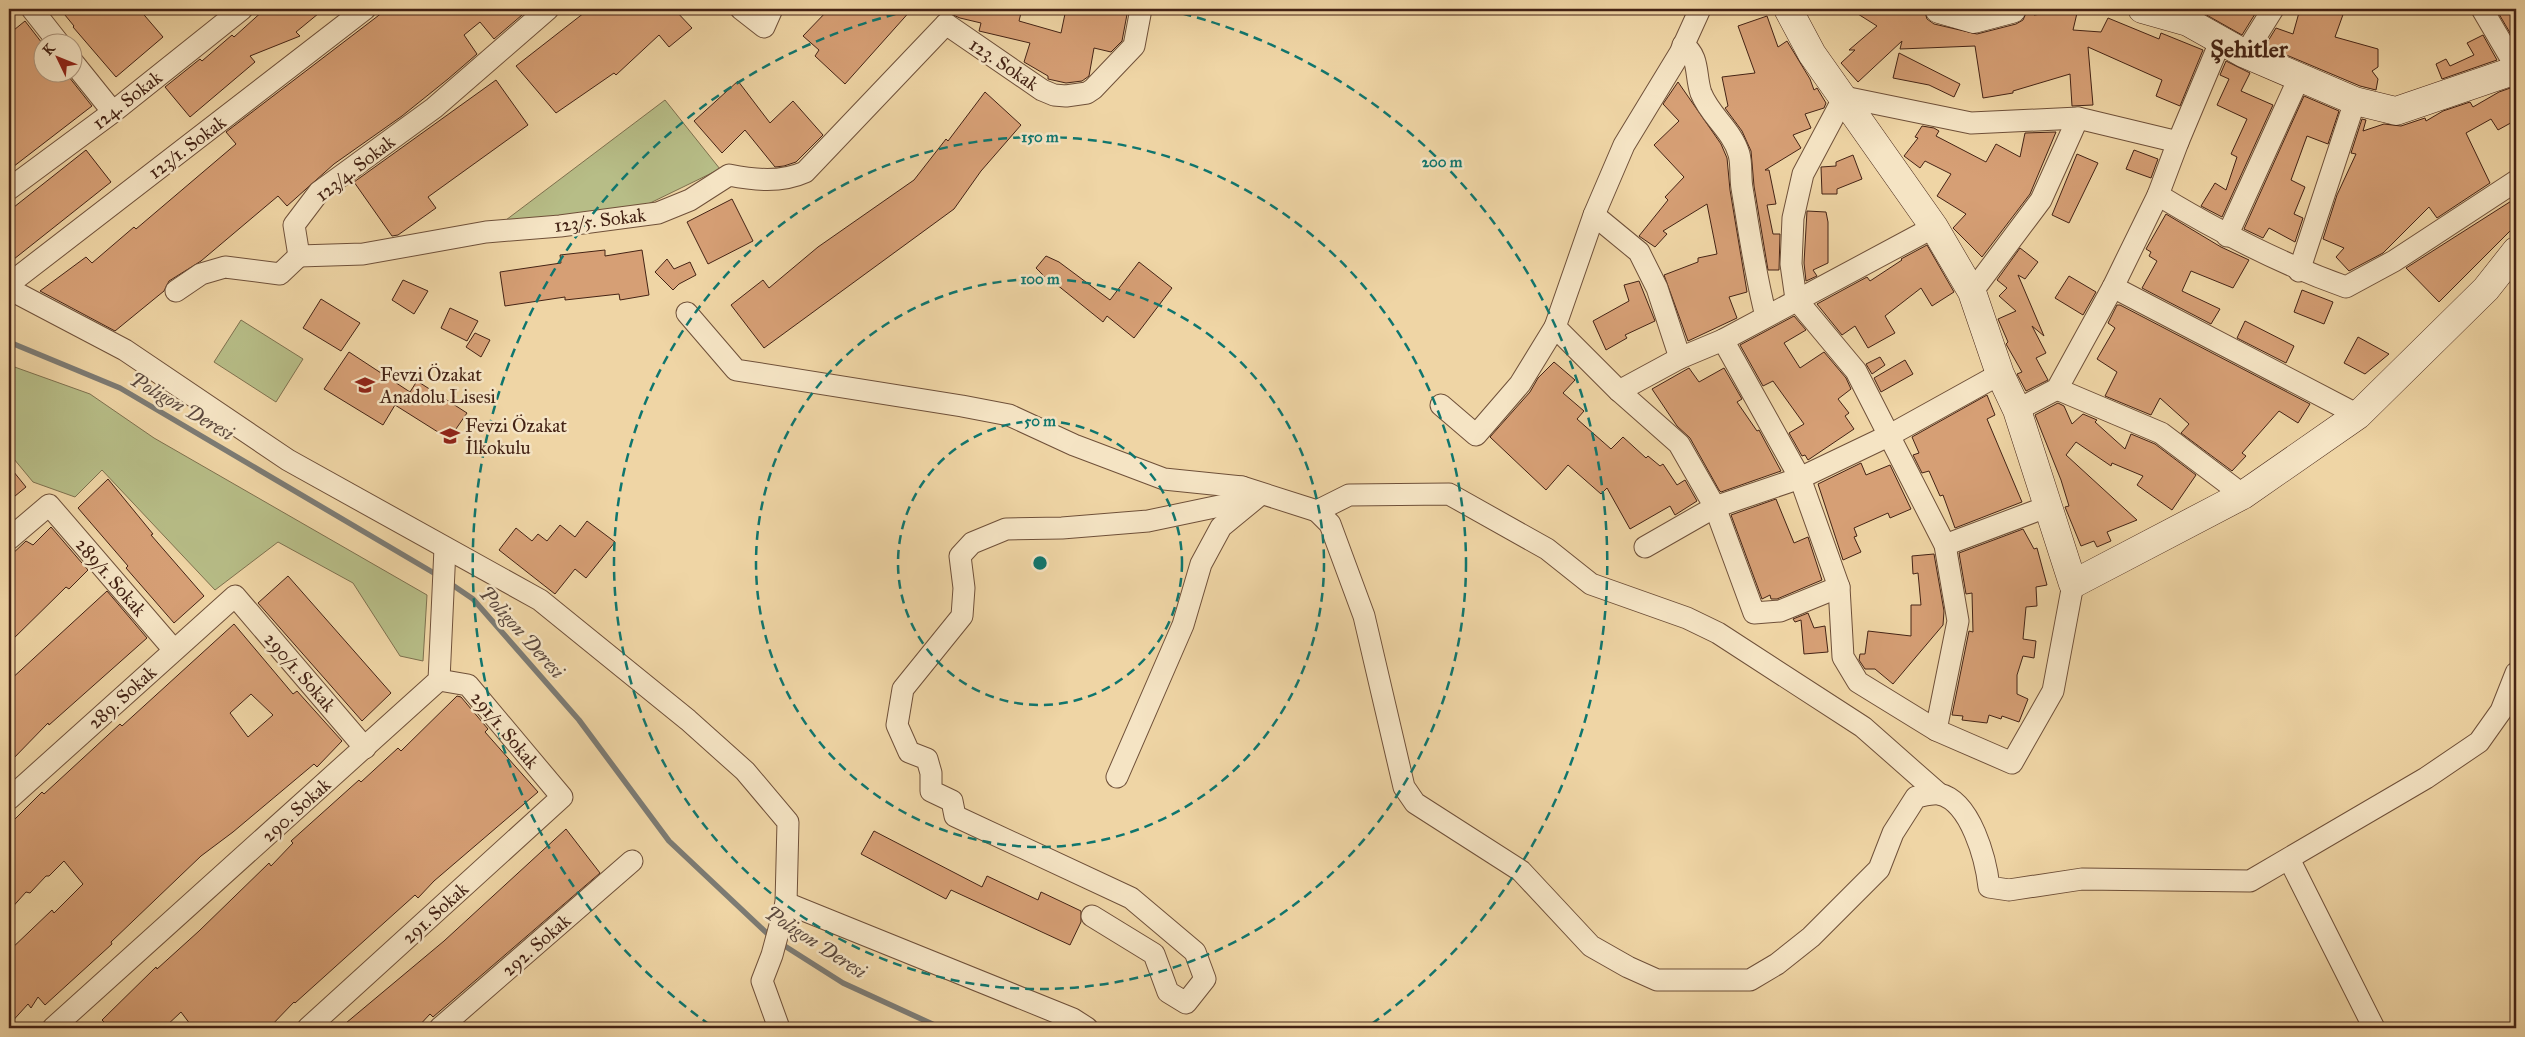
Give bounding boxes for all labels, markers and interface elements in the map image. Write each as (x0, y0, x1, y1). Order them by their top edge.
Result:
north arrow (32, 32, 82, 82)
street label: 123. Sokak (965, 32, 1043, 96)
district label: Şehitler (2210, 34, 2289, 64)
text: K (39, 39, 59, 59)
street label: 124. Sokak (88, 66, 167, 134)
street label: 123/1. Sokak (144, 110, 231, 184)
text: 150 m (1021, 128, 1059, 146)
street label: 123/4. Sokak (311, 130, 399, 206)
text: 200 m (1422, 153, 1463, 171)
street label: 123/5. Sokak (553, 203, 647, 237)
text: 100 m (1020, 270, 1060, 288)
place label: Fevzi Özakat Anadolu Lisesi (379, 363, 496, 408)
water label: Poligon Deresi (126, 367, 238, 445)
school or university icon: Fevzi Özakat Anadolu Lisesi (354, 374, 376, 396)
text: 50 m (1024, 412, 1056, 430)
place label: Fevzi Özakat İlkokulu (465, 414, 567, 459)
school or university icon: Fevzi Özakat İlkokulu (439, 425, 461, 447)
street label: 289/1. Sokak (71, 533, 151, 621)
centre of rings (1031, 554, 1049, 572)
water label: Poligon Deresi (474, 581, 570, 683)
street label: 290/1. Sokak (259, 628, 341, 716)
street label: 289. Sokak (83, 660, 161, 734)
street label: 291/1. Sokak (466, 687, 544, 773)
street label: 290. Sokak (257, 773, 335, 847)
street label: 291. Sokak (397, 877, 473, 949)
water label: Poligon Deresi (761, 900, 871, 984)
street label: 292. Sokak (497, 909, 575, 981)

